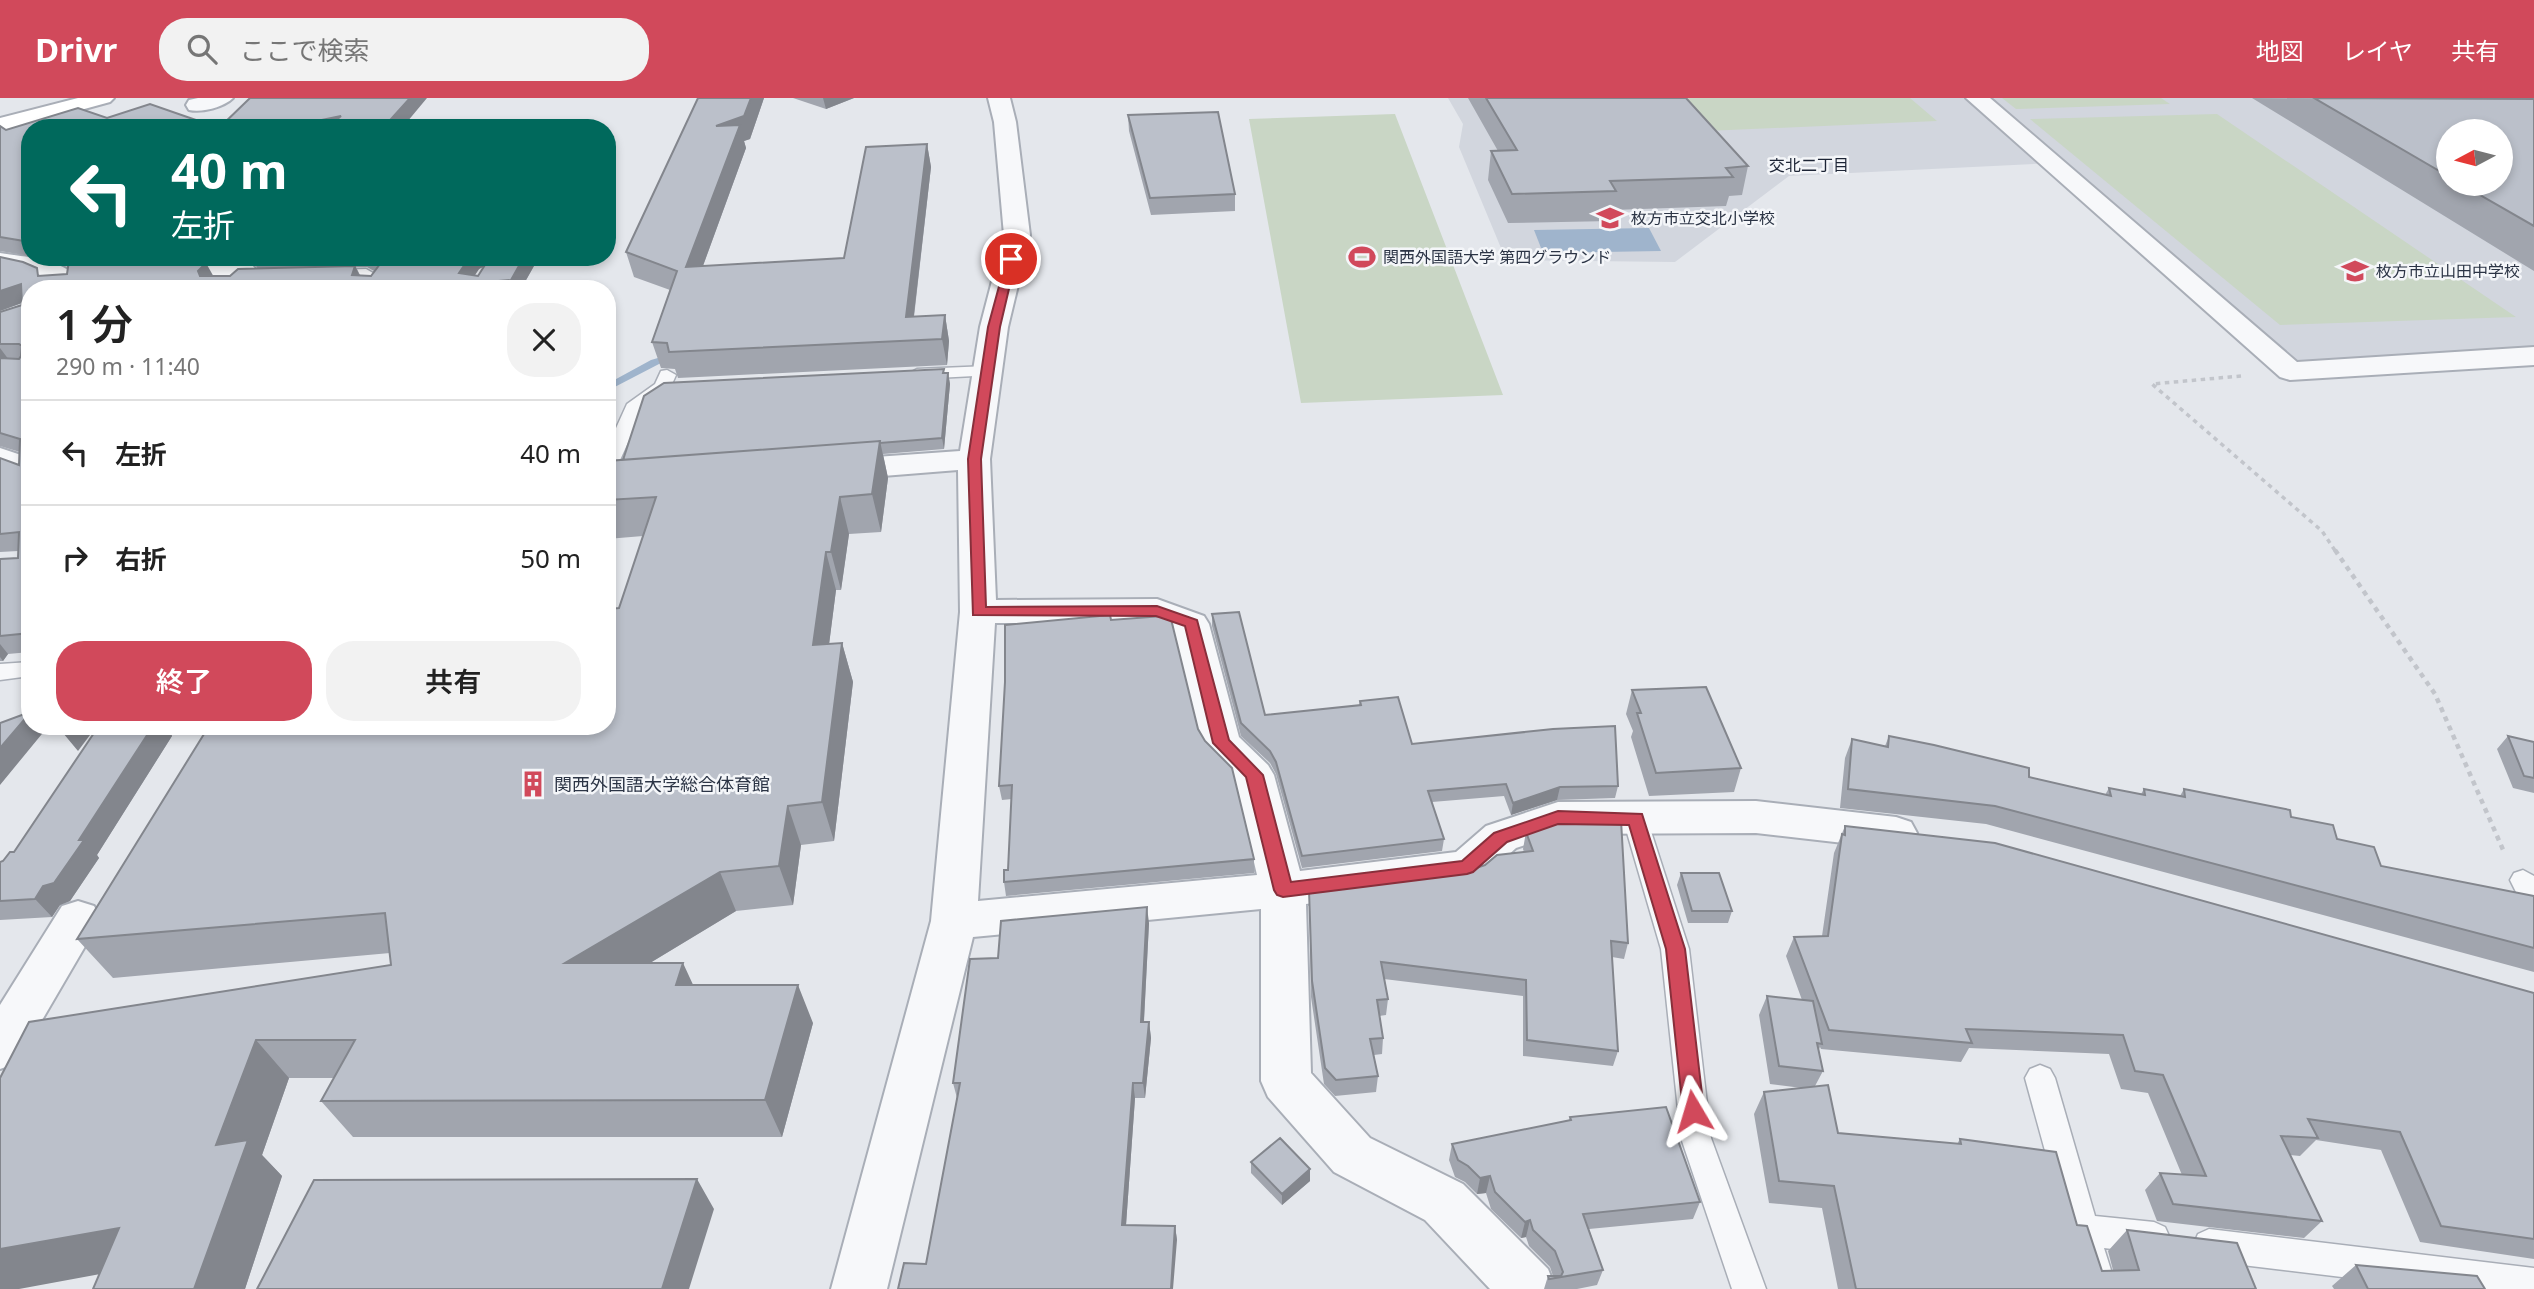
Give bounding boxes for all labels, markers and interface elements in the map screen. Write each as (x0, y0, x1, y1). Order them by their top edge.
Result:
search box (159, 18, 649, 81)
text: Drivr (35, 27, 117, 72)
icon: search (183, 30, 221, 68)
text: ここで検索 (239, 32, 369, 68)
text: 地図 (2256, 34, 2304, 67)
text: レイヤ (2342, 34, 2413, 67)
text: 共有 (2451, 34, 2499, 67)
north arrow (2436, 119, 2513, 196)
map controls (2436, 119, 2513, 196)
text: 40 m (171, 137, 288, 203)
icon: left (56, 147, 147, 238)
district label: 交北二丁目 (1769, 154, 1849, 176)
text: 左折 (171, 203, 235, 246)
school or university icon: 枚方市立交北小学校 (1595, 203, 1625, 233)
place label: 枚方市立交北小学校 (1631, 207, 1775, 229)
pin (981, 229, 1041, 289)
icon: arrive (992, 240, 1030, 278)
sports icon: 関西外国語大学 第四グラウンド (1347, 242, 1377, 272)
place label: 関西外国語大学 第四グラウンド (1383, 246, 1611, 268)
school or university icon: 枚方市立山田中学校 (2340, 256, 2370, 286)
place label: 枚方市立山田中学校 (2376, 260, 2520, 282)
text: 1 分 (56, 295, 133, 352)
button: close (507, 303, 581, 377)
text: 290 m · 11:40 (56, 350, 200, 382)
icon: left (56, 434, 94, 472)
text: 40 m (520, 435, 581, 471)
text: 左折 (115, 436, 167, 472)
icon: right (56, 539, 94, 577)
text: 50 m (520, 540, 581, 576)
text: 右折 (115, 541, 167, 577)
button: 終了 (56, 641, 312, 721)
button: 共有 (326, 641, 581, 721)
building icon: 関西外国語大学総合体育館 (518, 769, 548, 799)
place label: 関西外国語大学総合体育館 (554, 772, 770, 796)
position arrow (1656, 1074, 1730, 1148)

